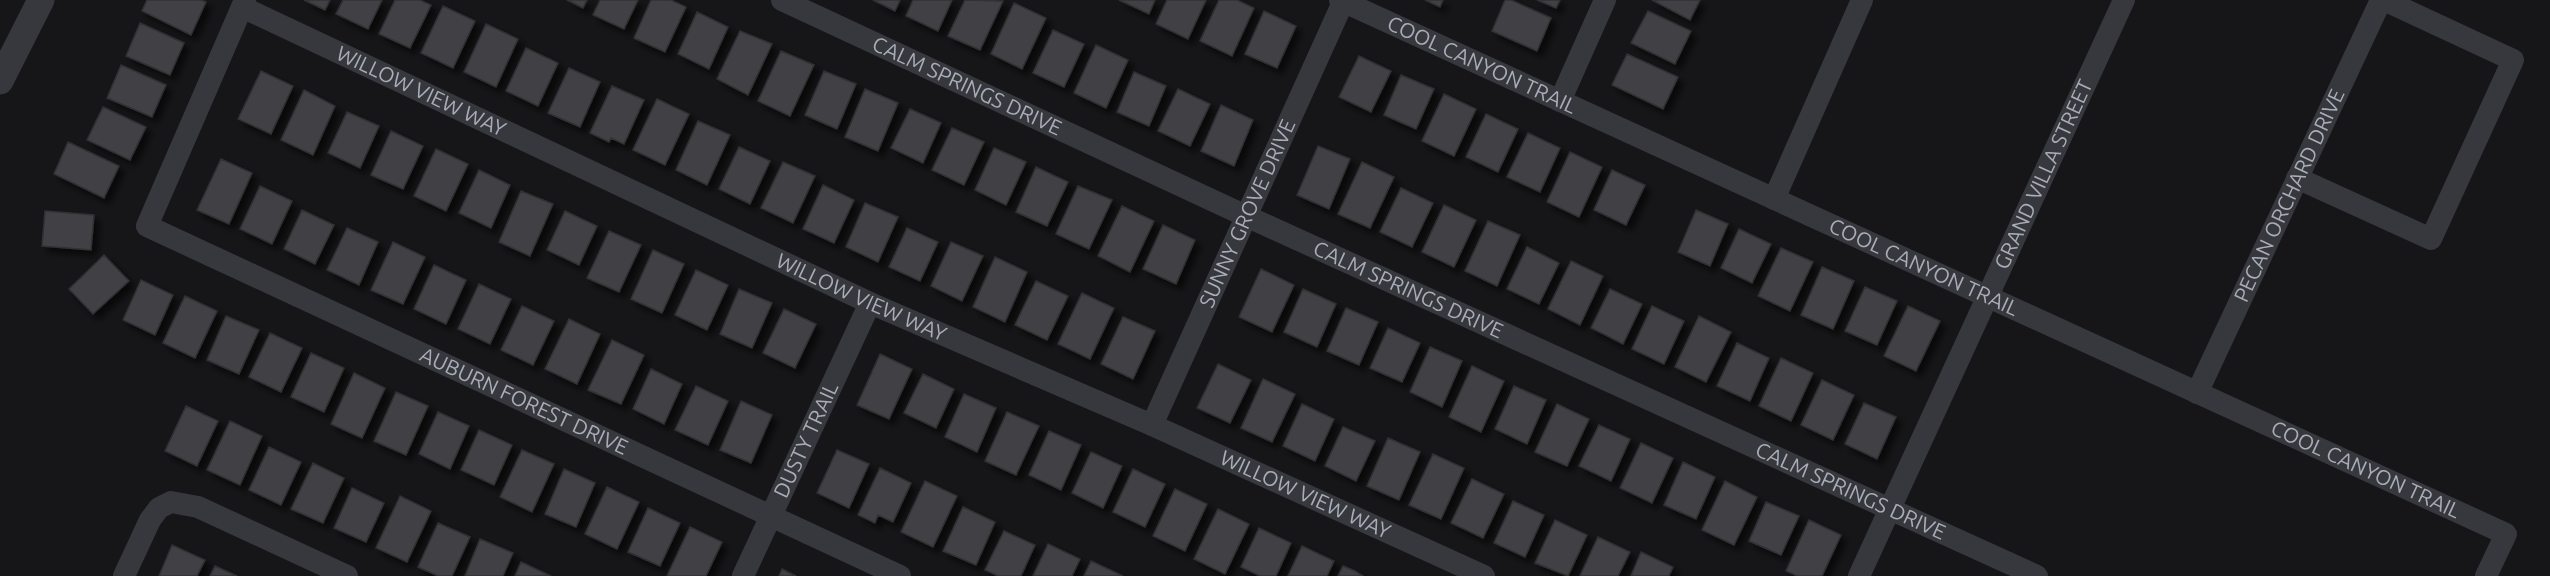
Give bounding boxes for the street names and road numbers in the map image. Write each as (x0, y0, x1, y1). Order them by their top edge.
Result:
street label: COOL CANYON TRAIL (1384, 10, 1581, 118)
street label: CALM SPRINGS DRIVE (869, 31, 1066, 140)
street label: WILLOW VIEW WAY (333, 40, 510, 141)
street label: GRAND VILLA STREET (1989, 75, 2097, 273)
street label: PECAN ORCHARD DRIVE (2228, 85, 2349, 305)
street label: SUNNY GROVE DRIVE (1194, 115, 1299, 311)
street label: COOL CANYON TRAIL (1826, 213, 2023, 320)
street label: CALM SPRINGS DRIVE (1310, 235, 1507, 343)
street label: WILLOW VIEW WAY (773, 248, 950, 346)
street label: AUBURN FOREST DRIVE (417, 342, 632, 459)
street label: DUSTY TRAIL (768, 378, 843, 501)
street label: COOL CANYON TRAIL (2268, 415, 2465, 523)
street label: CALM SPRINGS DRIVE (1752, 437, 1950, 544)
street label: WILLOW VIEW WAY (1217, 445, 1395, 543)

